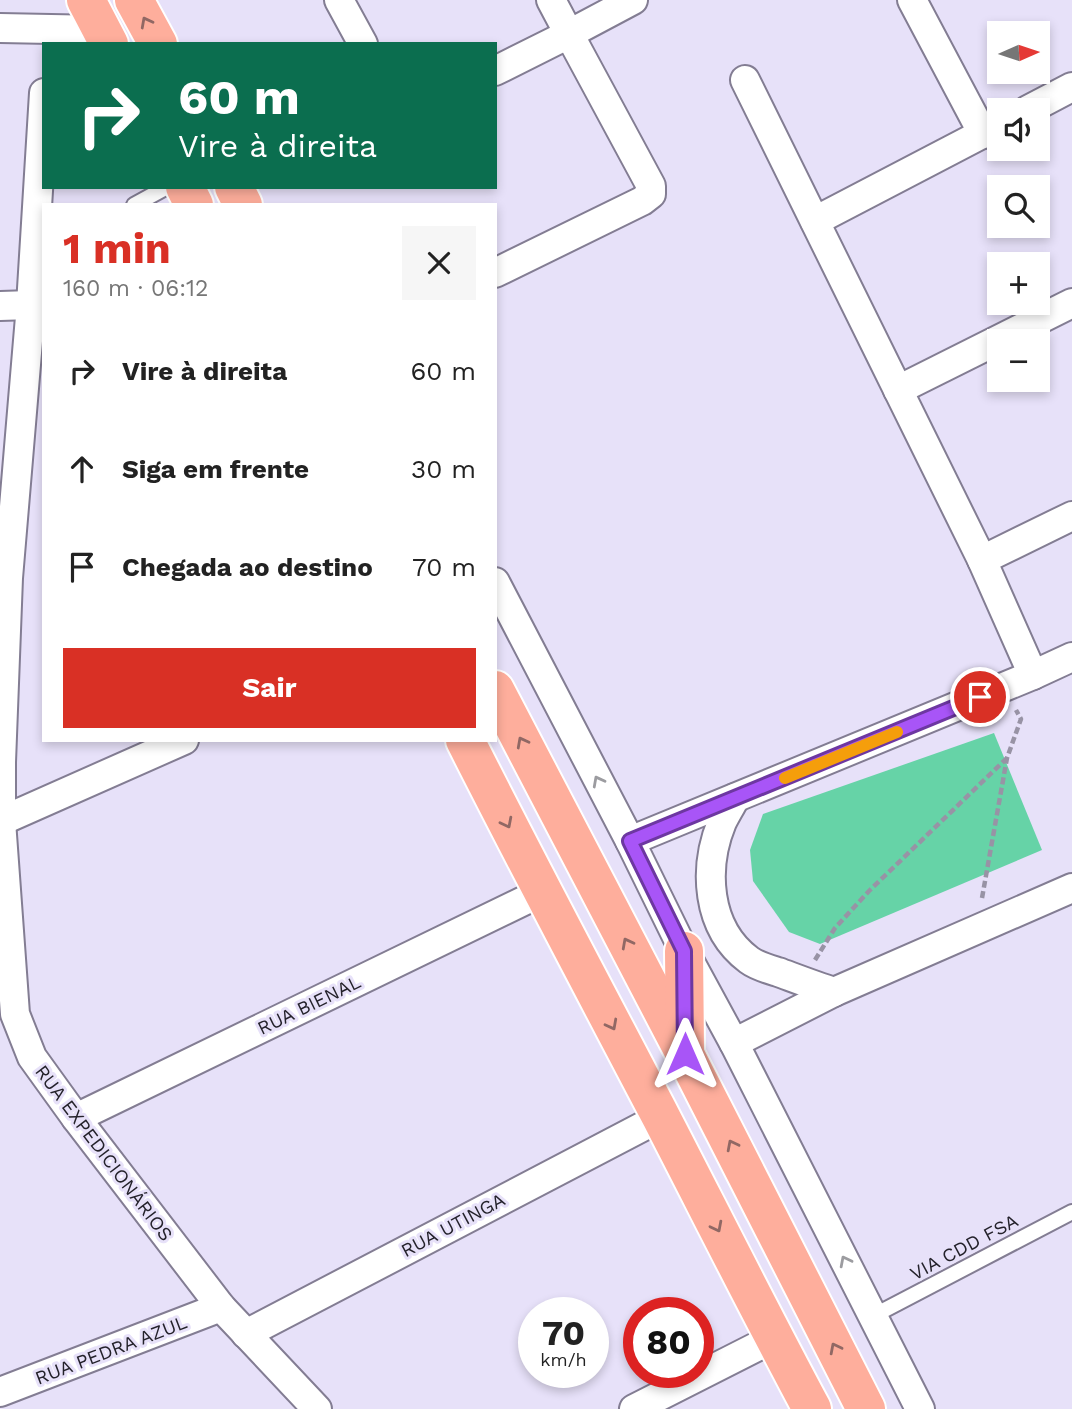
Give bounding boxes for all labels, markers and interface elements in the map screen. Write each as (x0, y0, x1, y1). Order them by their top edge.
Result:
one-way arrow (141, 17, 154, 29)
north arrow (987, 21, 1050, 84)
map controls (987, 21, 1050, 392)
text: 60 m (178, 68, 300, 126)
icon: right (63, 70, 154, 161)
button: sound (987, 98, 1050, 161)
text: Vire à direita (178, 127, 377, 165)
button: search (987, 175, 1050, 238)
text: 1 min (63, 224, 171, 273)
button: close (402, 226, 476, 300)
button: + (987, 252, 1050, 315)
text: 160 m · 06:12 (63, 275, 208, 302)
button: − (987, 329, 1050, 392)
icon: right (63, 352, 101, 390)
text: Vire à direita (122, 356, 287, 386)
text: 60 m (410, 356, 476, 386)
icon: ahead (63, 450, 101, 488)
text: Siga em frente (122, 454, 309, 484)
text: 30 m (411, 454, 476, 484)
icon: arrive (63, 548, 101, 586)
text: Chegada ao destino (122, 552, 373, 582)
text: 70 m (412, 552, 476, 582)
button: Sair (63, 648, 476, 728)
pin (950, 667, 1010, 727)
icon: arrive (961, 678, 999, 716)
one-way arrow (517, 736, 530, 749)
one-way arrow (593, 775, 607, 788)
one-way arrow (498, 816, 512, 828)
one-way arrow (622, 938, 636, 950)
street label: RUA BIENAL (254, 970, 364, 1040)
position arrow (648, 1017, 722, 1091)
one-way arrow (604, 1018, 617, 1030)
street label: RUA EXPEDICIONÁRIOS (30, 1060, 178, 1246)
one-way arrow (726, 1140, 740, 1153)
street label: RUA UTINGA (397, 1188, 509, 1262)
street label: VIA CDD FSA (906, 1209, 1022, 1285)
one-way arrow (708, 1219, 722, 1232)
one-way arrow (839, 1256, 853, 1268)
speed limit sign: 80 (623, 1297, 714, 1388)
street label: RUA PEDRA AZUL (32, 1310, 190, 1390)
text: 70 (542, 1312, 585, 1354)
one-way arrow (829, 1343, 843, 1355)
text: km/h (540, 1349, 587, 1370)

